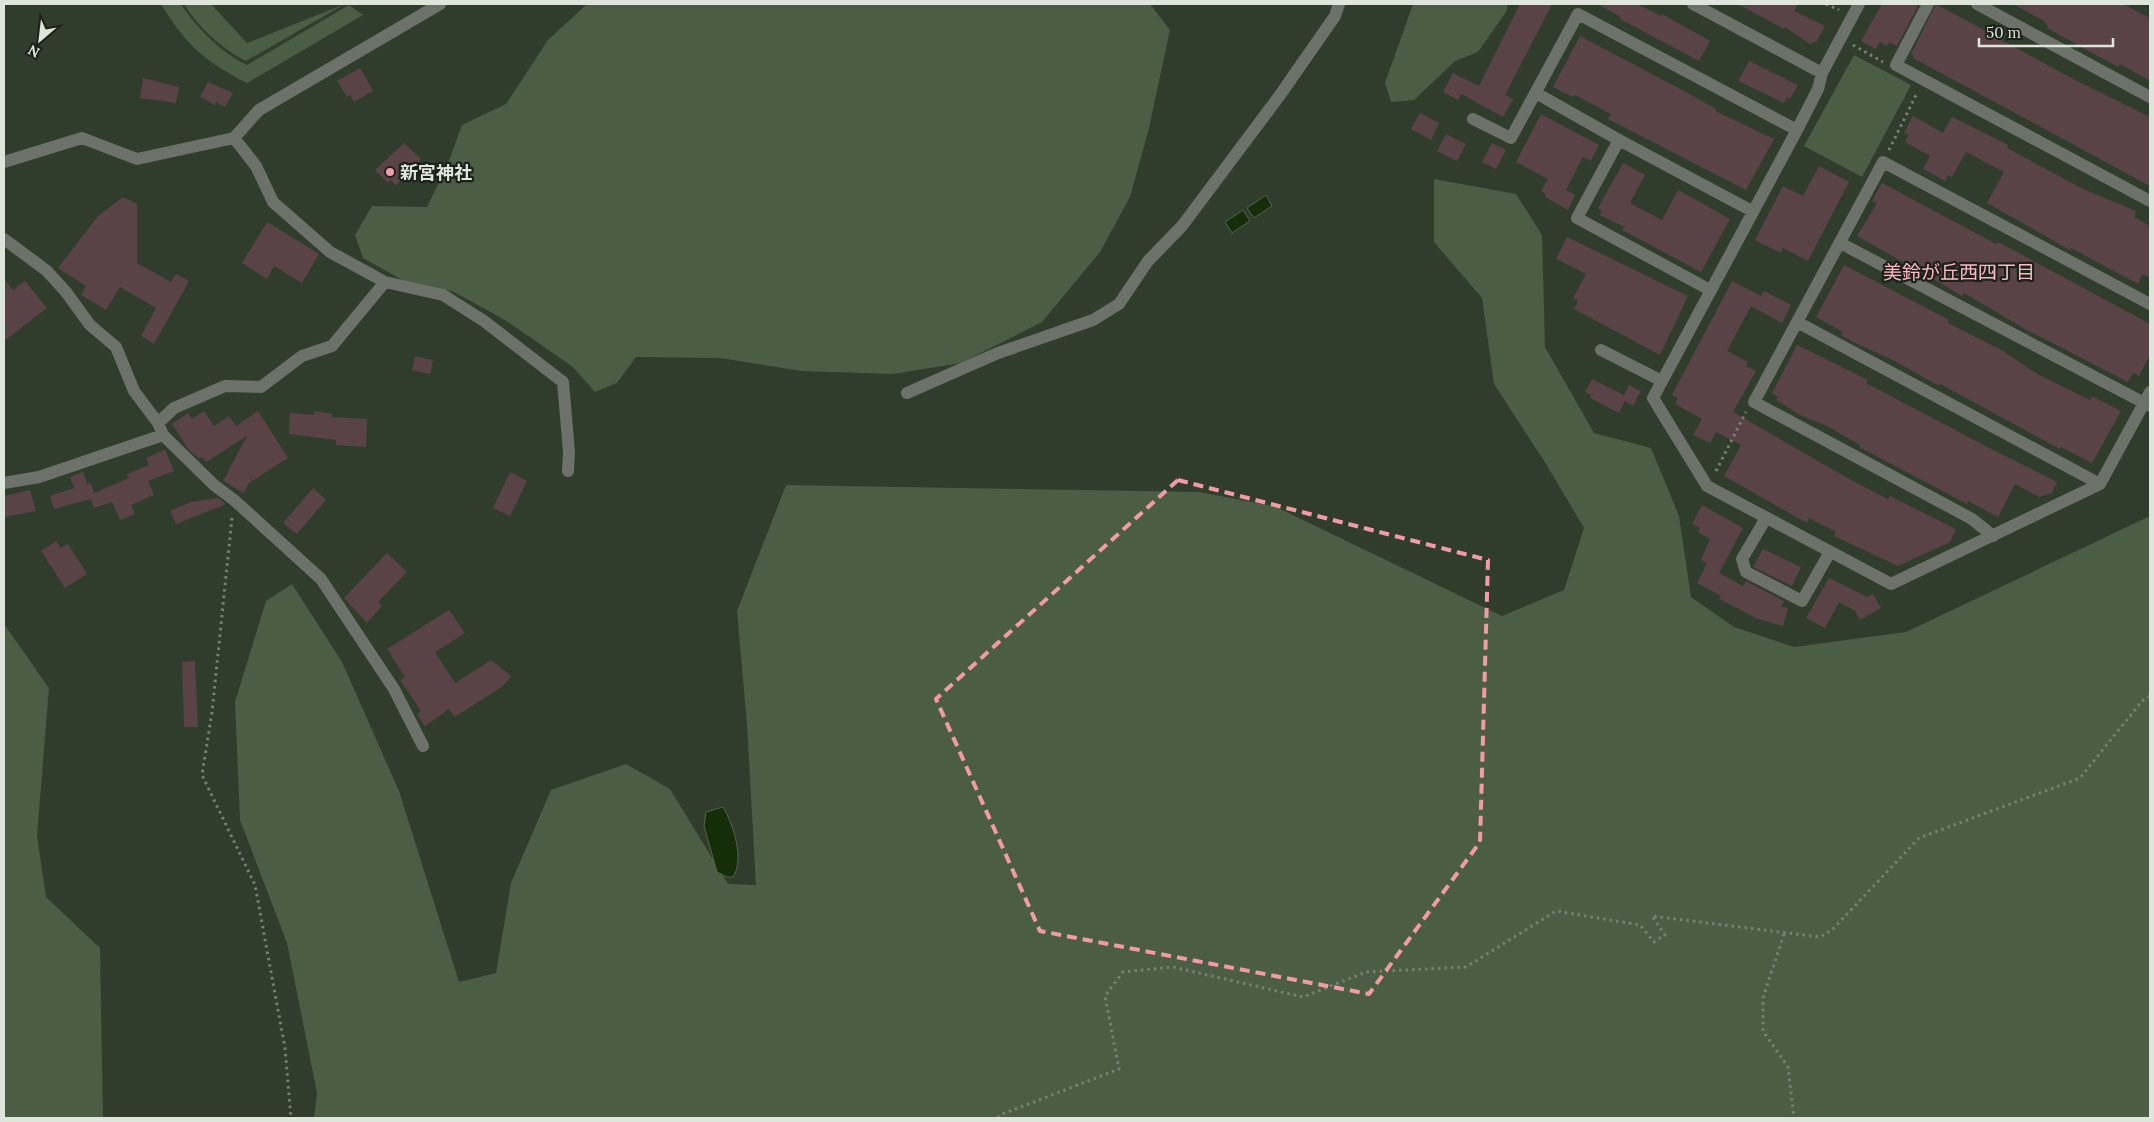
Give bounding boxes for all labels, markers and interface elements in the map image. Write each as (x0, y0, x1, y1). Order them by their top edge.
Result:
north arrow (15, 15, 65, 65)
scale bar (1979, 15, 2113, 47)
text: 50 m (1986, 23, 2021, 42)
text: N (25, 41, 43, 62)
place label: 新宮神社 (400, 161, 472, 184)
marker: 新宮神社 (384, 166, 396, 178)
district label: 美鈴が丘西四丁目 (1883, 260, 2035, 284)

